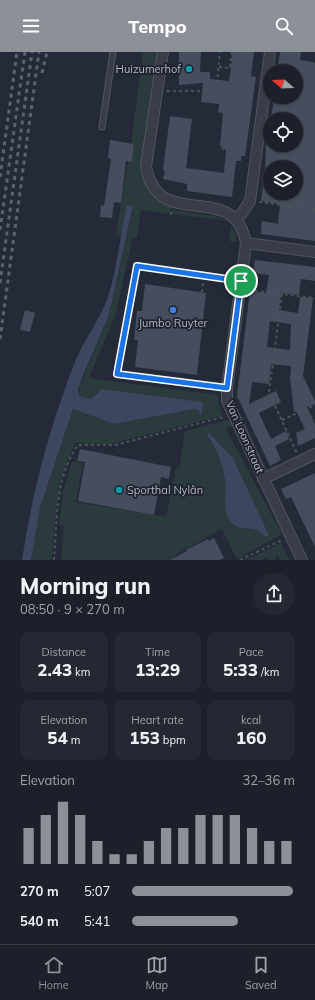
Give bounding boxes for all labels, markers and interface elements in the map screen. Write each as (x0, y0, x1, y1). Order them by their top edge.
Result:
icon: menu (20, 15, 42, 37)
text: Tempo (128, 15, 187, 38)
icon: search (273, 15, 295, 37)
place label: Huizumerhof (116, 62, 181, 76)
marker: Huizumerhof (184, 64, 194, 74)
north arrow (263, 64, 303, 104)
map controls (263, 64, 303, 200)
button: locate (263, 112, 303, 152)
button: layers (263, 160, 303, 200)
pin (224, 264, 258, 298)
icon: arrive (230, 270, 252, 292)
marker: Jumbo Ruyter (168, 305, 178, 315)
place label: Jumbo Ruyter (138, 316, 208, 330)
street label: Van Loonstraat (223, 398, 267, 476)
place label: Sporthal Nylân (127, 483, 203, 497)
marker: Sporthal Nylân (114, 485, 124, 495)
text: Morning run (20, 572, 151, 600)
button: share (253, 573, 295, 615)
text: 08:50 · 9 × 270 m (20, 601, 125, 617)
text: Distance (42, 645, 86, 659)
text: Time (145, 645, 170, 659)
text: Pace (239, 645, 264, 659)
text: 2.43 (37, 659, 72, 680)
text: 13:29 (135, 659, 180, 680)
text: 5:33 (223, 659, 258, 680)
text: km (72, 665, 90, 679)
text: /km (258, 665, 279, 679)
text: Elevation (41, 713, 87, 727)
text: Heart rate (131, 713, 184, 727)
text: kcal (241, 713, 261, 727)
text: 54 (47, 727, 68, 748)
text: 153 (129, 727, 160, 748)
text: 160 (236, 727, 266, 748)
text: m (68, 733, 80, 747)
text: bpm (160, 733, 186, 747)
text: Elevation (20, 772, 75, 788)
text: 32–36 m (242, 772, 295, 788)
text: 270 m (20, 883, 59, 899)
text: 5:07 (84, 883, 110, 899)
text: 540 m (20, 913, 59, 929)
text: 5:41 (84, 913, 110, 929)
tab: Home (38, 954, 69, 992)
tab: Map (145, 954, 168, 992)
tab: Saved (245, 954, 277, 992)

